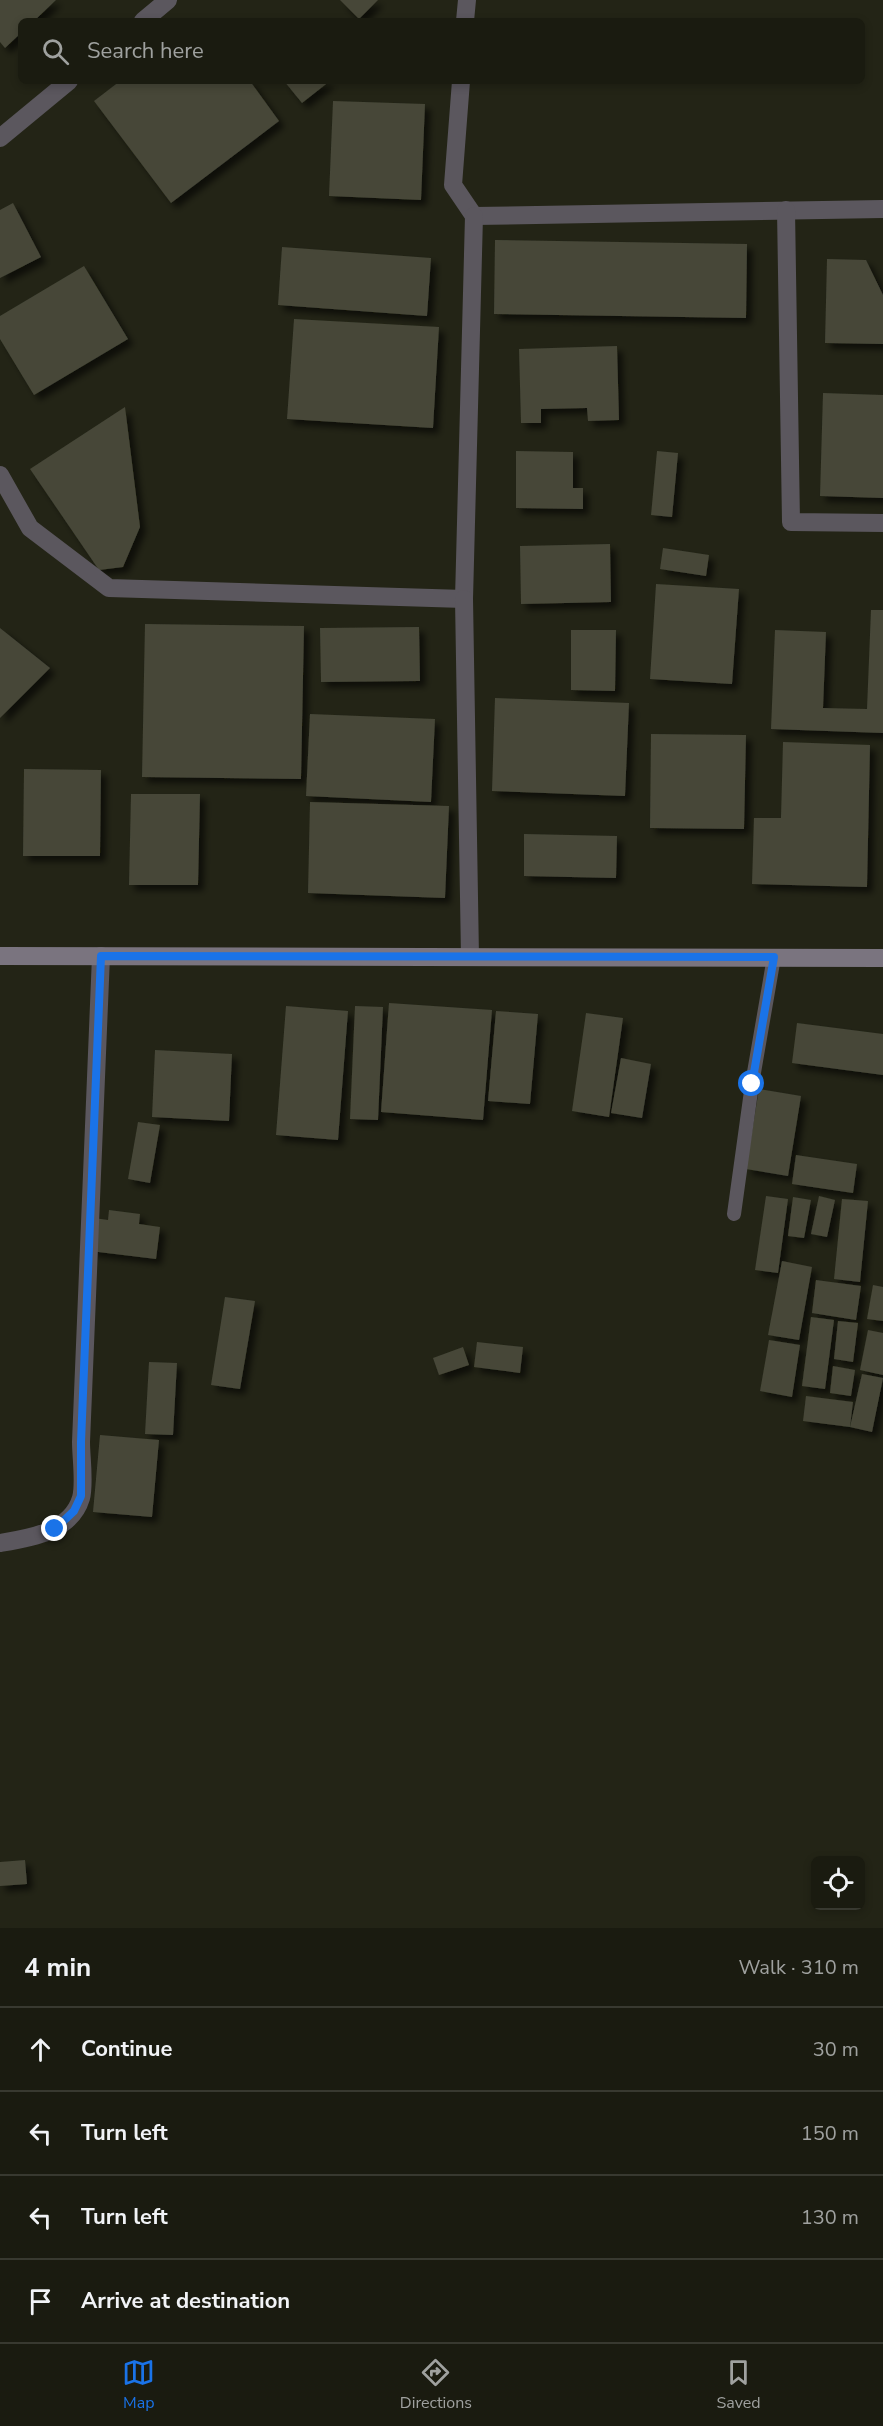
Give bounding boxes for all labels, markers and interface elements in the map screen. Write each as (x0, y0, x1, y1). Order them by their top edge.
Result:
search box (18, 18, 865, 84)
icon: search (39, 35, 72, 68)
text: Search here (87, 36, 204, 66)
route start (738, 1070, 764, 1096)
route end (41, 1515, 67, 1541)
map controls (811, 1856, 865, 1910)
button: locate (811, 1856, 865, 1910)
text: 4 min (24, 1950, 91, 1985)
text: Walk · 310 m (739, 1954, 859, 1981)
icon: ahead (24, 2033, 57, 2066)
text: Continue (81, 2034, 172, 2064)
text: 30 m (813, 2036, 859, 2063)
icon: left (24, 2117, 57, 2150)
text: Turn left (81, 2118, 168, 2148)
text: 150 m (801, 2120, 859, 2147)
icon: left (24, 2201, 57, 2234)
text: Turn left (81, 2202, 168, 2232)
text: 130 m (801, 2204, 859, 2231)
icon: arrive (24, 2285, 57, 2318)
text: Arrive at destination (81, 2286, 290, 2316)
tab: Map (122, 2356, 155, 2414)
tab: Directions (400, 2356, 472, 2414)
tab: Saved (717, 2356, 761, 2414)

